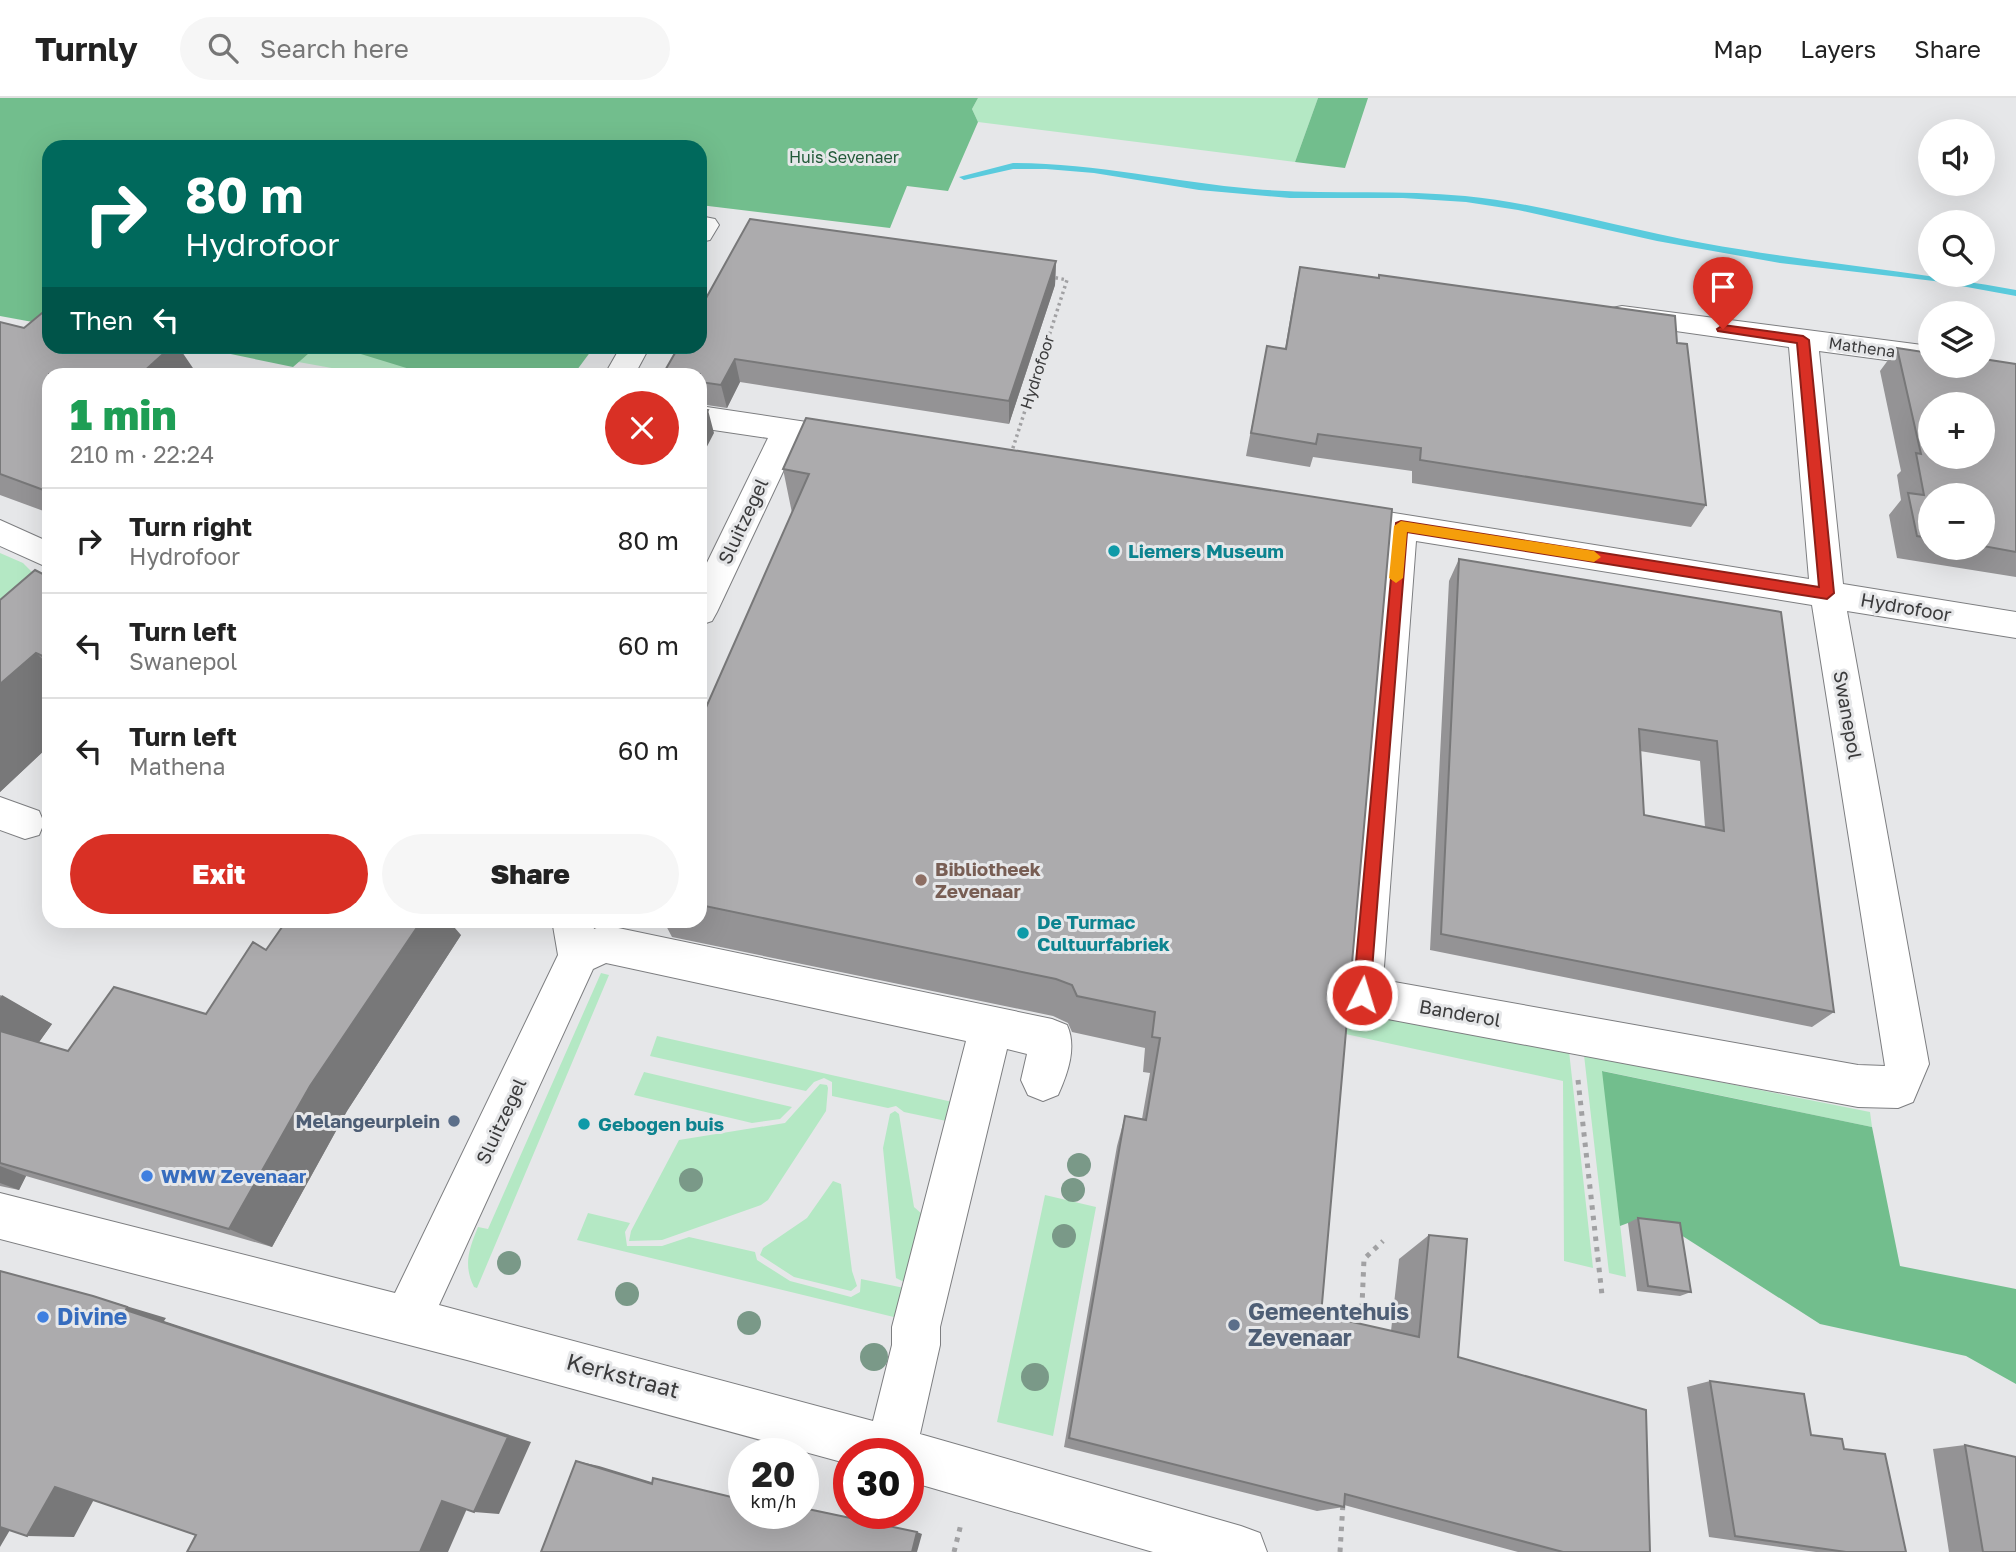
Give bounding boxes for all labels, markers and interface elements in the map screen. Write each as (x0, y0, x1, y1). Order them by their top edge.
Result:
search box (180, 17, 670, 80)
text: Turnly (35, 29, 138, 68)
icon: search (204, 29, 242, 67)
text: Search here (260, 33, 409, 64)
text: Map (1713, 34, 1762, 63)
text: Layers (1800, 34, 1876, 63)
text: Share (1914, 34, 1981, 63)
map controls (1918, 119, 1995, 560)
button: sound (1918, 119, 1995, 196)
park label: Huis Sevenaer (789, 147, 899, 167)
text: 80 m (185, 165, 303, 224)
icon: right (70, 168, 161, 259)
button: search (1918, 210, 1995, 287)
text: Hydrofoor (185, 225, 340, 263)
pin (1693, 257, 1753, 329)
icon: arrive (1704, 268, 1742, 306)
icon: left (147, 301, 185, 339)
button: layers (1918, 301, 1995, 378)
text: Then (70, 305, 133, 336)
street label: Hydrofoor (1016, 332, 1058, 412)
street label: Mathena (1827, 332, 1897, 362)
text: 1 min (70, 389, 177, 439)
button: close (605, 391, 679, 465)
button: + (1918, 392, 1995, 469)
text: 210 m · 22:24 (70, 440, 214, 468)
street label: Sluitzegel (713, 474, 772, 567)
button: − (1918, 483, 1995, 560)
text: Turn right (129, 511, 252, 542)
icon: right (70, 522, 108, 560)
text: 80 m (618, 525, 679, 556)
place label: Liemers Museum (1128, 539, 1284, 562)
text: Hydrofoor (129, 542, 240, 570)
marker: Liemers Museum (1106, 543, 1122, 559)
street label: Hydrofoor (1859, 587, 1954, 626)
text: Turn left (129, 616, 237, 647)
icon: left (70, 627, 108, 665)
text: 60 m (618, 630, 679, 661)
text: Swanepol (129, 647, 237, 675)
street label: Swanepol (1829, 669, 1868, 761)
text: Turn left (129, 721, 237, 752)
icon: left (70, 732, 108, 770)
text: 60 m (618, 735, 679, 766)
text: Mathena (129, 752, 225, 780)
button: Exit (70, 834, 368, 914)
button: Share (382, 834, 679, 914)
place label: Bibliotheek Zevenaar (935, 857, 1041, 902)
marker: Bibliotheek Zevenaar (913, 872, 929, 888)
place label: De Turmac Cultuurfabriek (1037, 910, 1170, 955)
marker: De Turmac Cultuurfabriek (1015, 925, 1031, 941)
position arrow (1325, 958, 1399, 1032)
street label: Banderol (1417, 994, 1503, 1031)
street label: Sluitzegel (471, 1074, 530, 1167)
place label: Melangeurplein (296, 1109, 440, 1132)
place label: Gebogen buis (598, 1112, 725, 1135)
marker: Melangeurplein (446, 1113, 462, 1129)
marker: Gebogen buis (576, 1116, 592, 1132)
place label: WMW Zevenaar (161, 1164, 307, 1187)
marker: WMW Zevenaar (139, 1168, 155, 1184)
place label: Gemeentehuis Zevenaar (1248, 1297, 1409, 1351)
place label: Divine (57, 1302, 127, 1330)
marker: Divine (35, 1309, 51, 1325)
marker: Gemeentehuis Zevenaar (1226, 1317, 1242, 1333)
street label: Kerkstraat (564, 1347, 683, 1404)
speed limit sign: 30 (833, 1438, 924, 1529)
text: 20 (751, 1453, 796, 1495)
text: km/h (751, 1490, 796, 1512)

